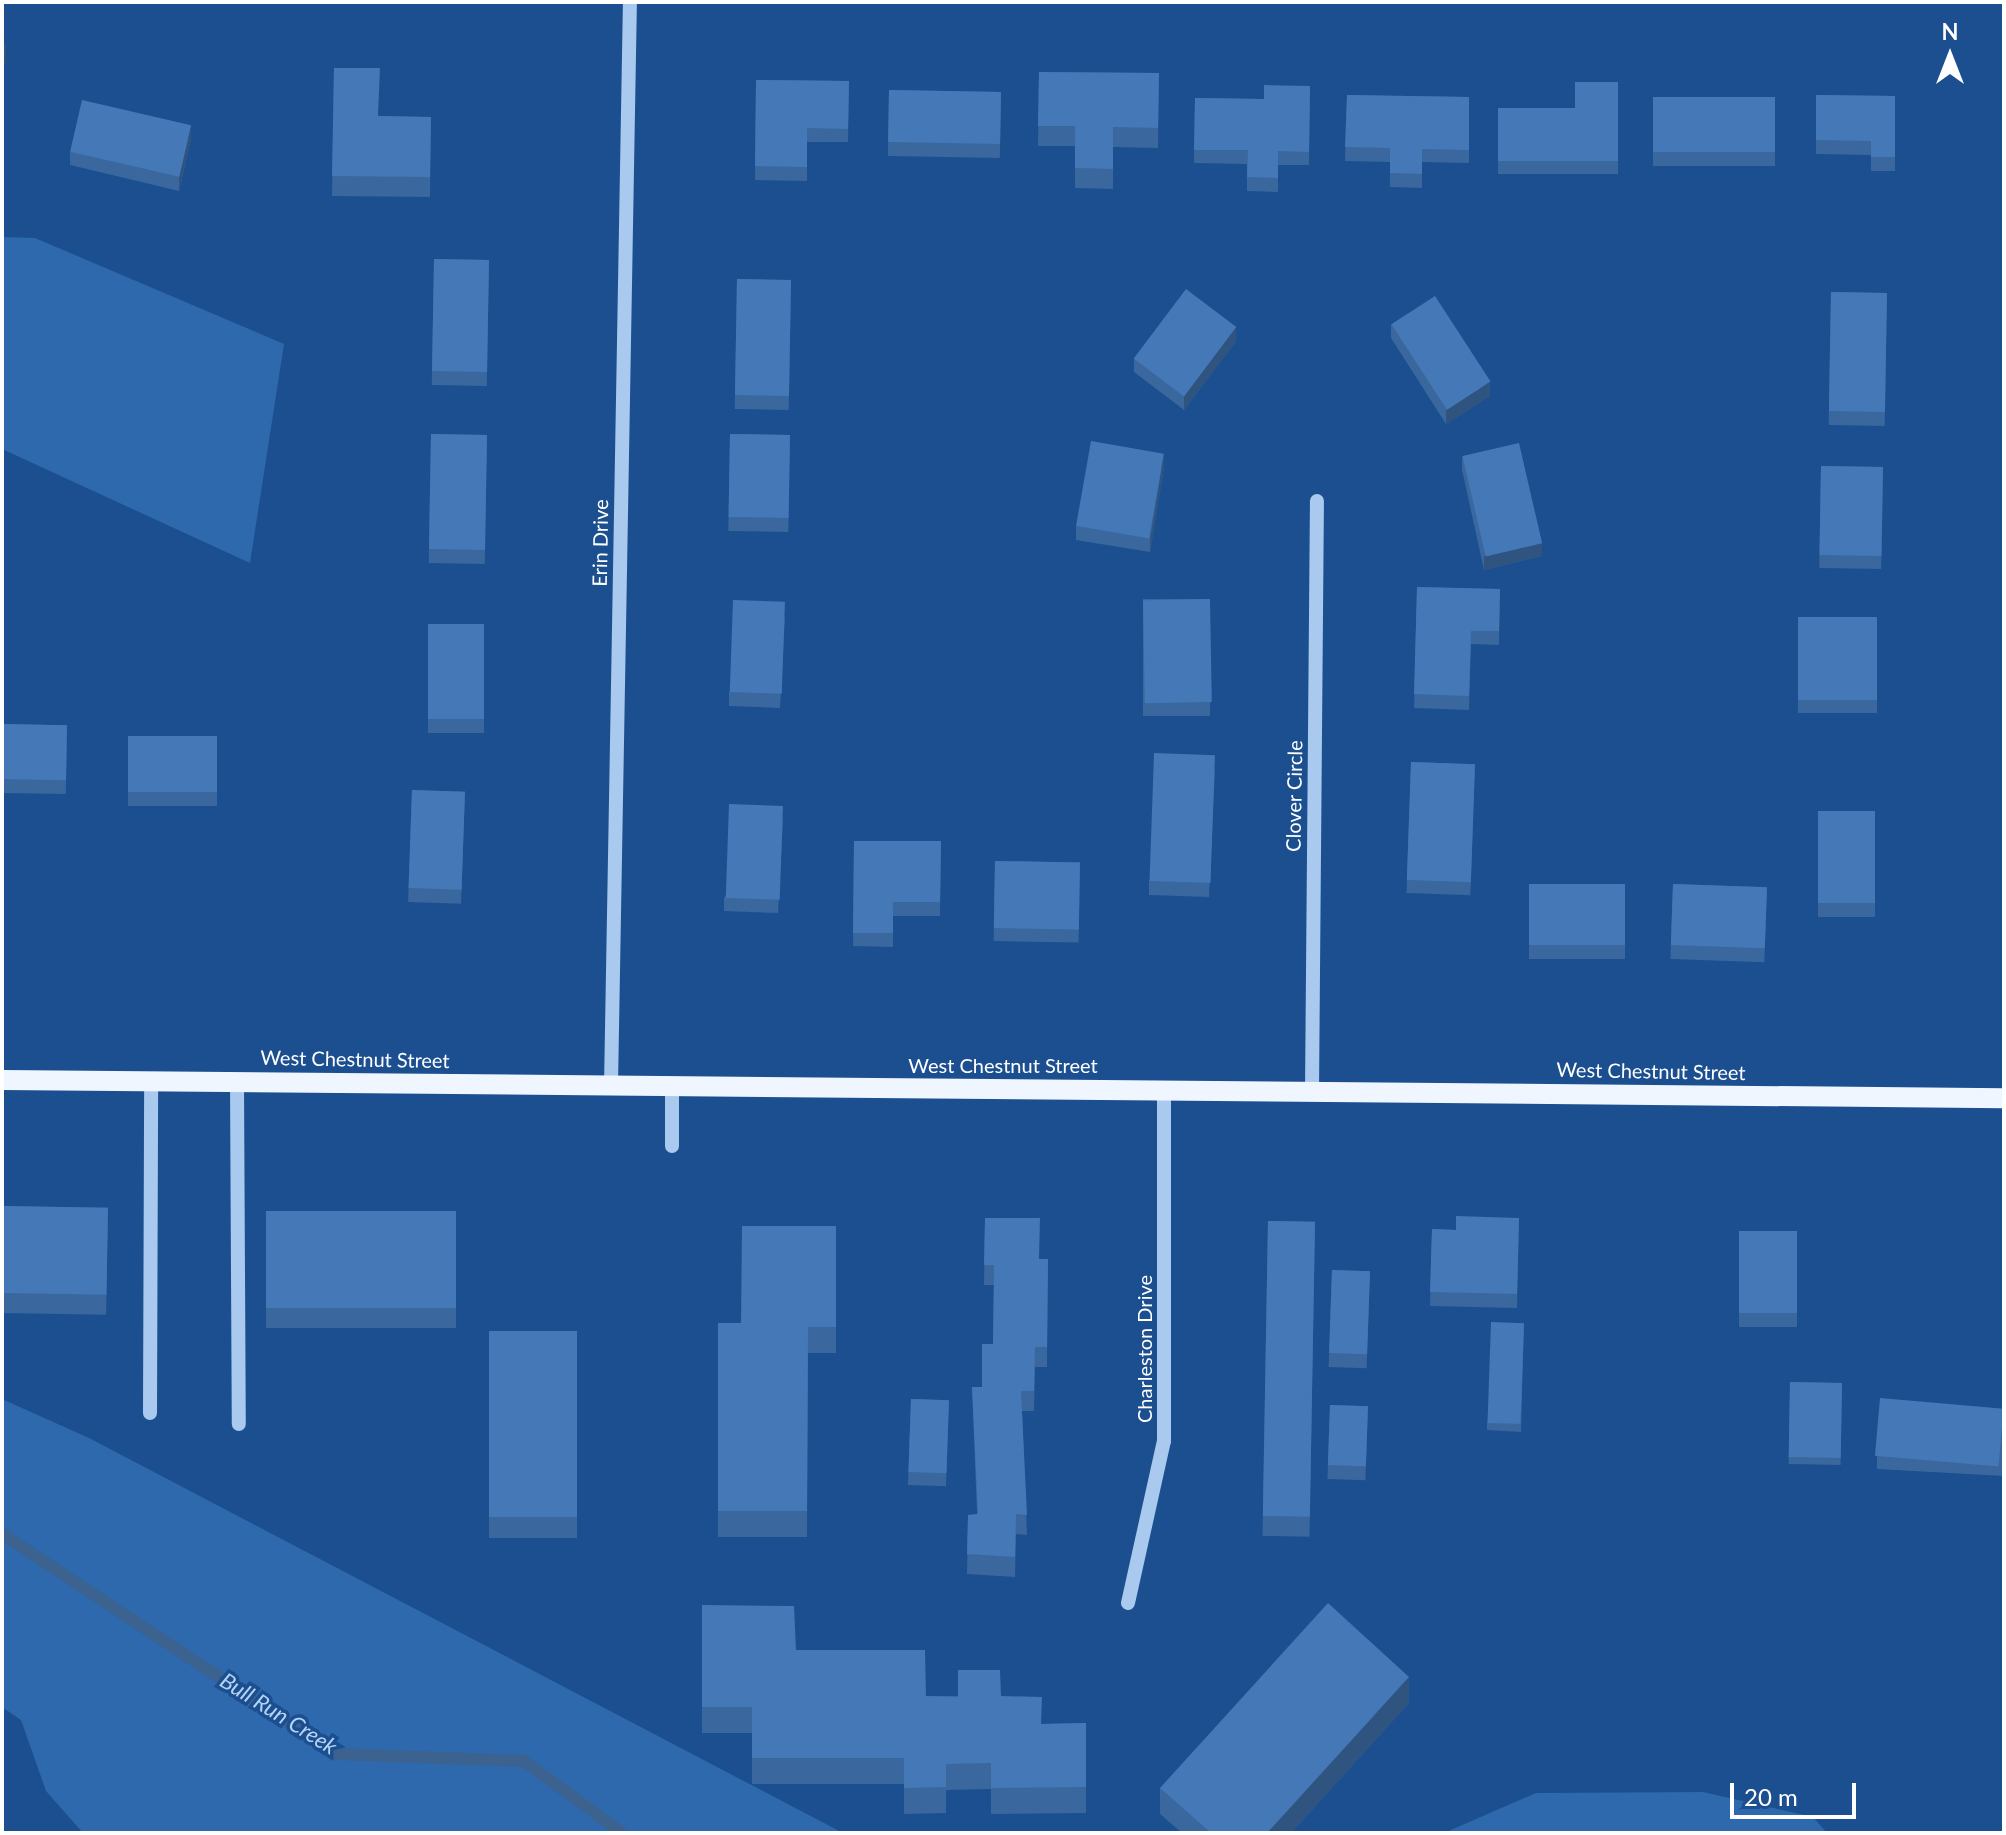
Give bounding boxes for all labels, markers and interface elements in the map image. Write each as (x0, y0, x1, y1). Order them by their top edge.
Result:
north arrow (1910, 16, 1990, 96)
text: N (1942, 18, 1958, 45)
street label: Erin Drive (587, 499, 613, 587)
street label: Clover Circle (1281, 740, 1307, 852)
street label: West Chestnut Street (260, 1045, 450, 1073)
street label: West Chestnut Street (908, 1053, 1098, 1077)
street label: West Chestnut Street (1556, 1057, 1746, 1085)
street label: Charleston Drive (1132, 1275, 1156, 1423)
water label: Bull Run Creek (216, 1667, 342, 1759)
scale bar (1734, 1767, 1860, 1817)
text: 20 m (1744, 1782, 1798, 1811)

